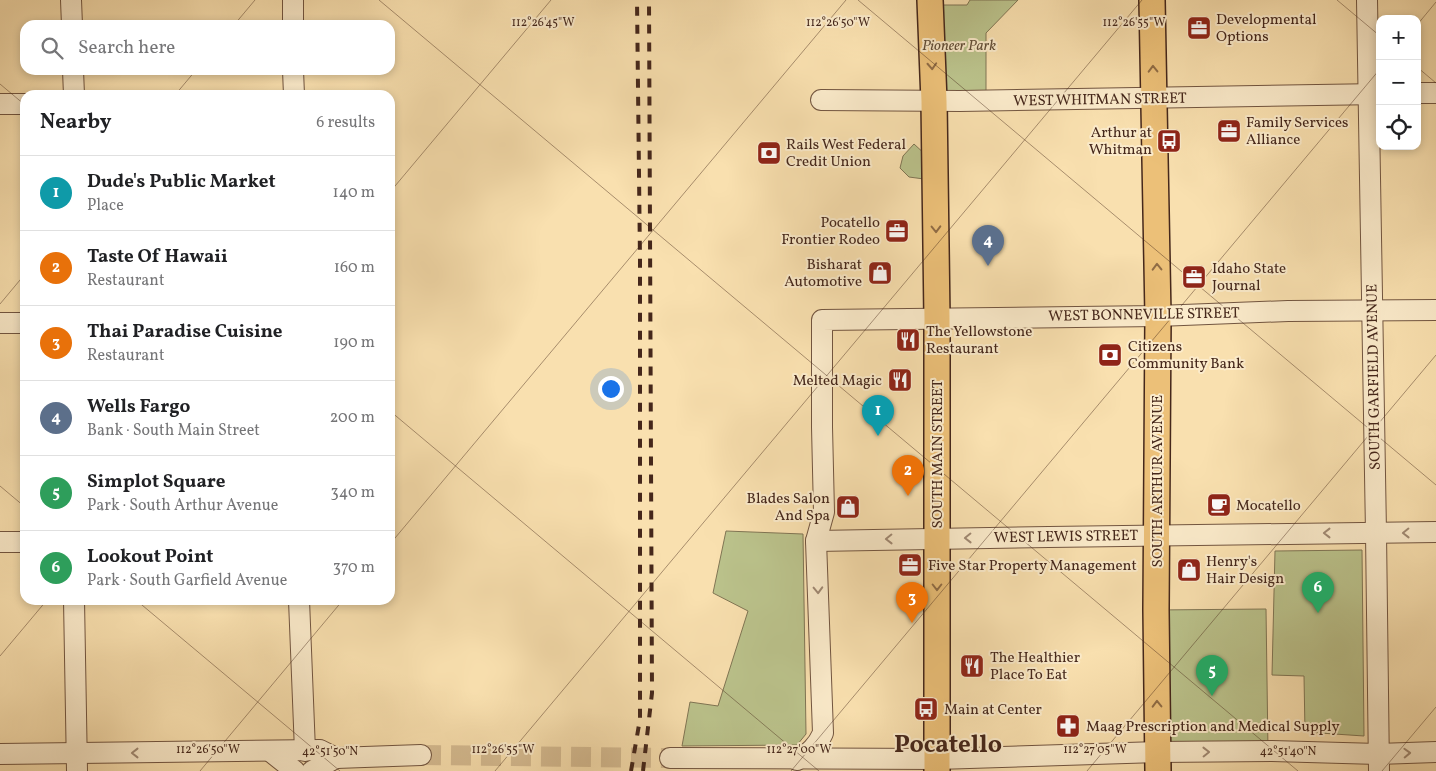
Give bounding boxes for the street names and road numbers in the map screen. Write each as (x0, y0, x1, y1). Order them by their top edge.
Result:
street label: WEST WHITMAN STREET (1013, 88, 1187, 113)
street label: SOUTH GARFIELD AVENUE (1362, 284, 1387, 470)
street label: WEST BONNEVILLE STREET (1048, 303, 1240, 328)
street label: SOUTH MAIN STREET (928, 379, 949, 528)
street label: SOUTH ARTHUR AVENUE (1148, 395, 1169, 567)
street label: WEST LEWIS STREET (994, 526, 1139, 549)

